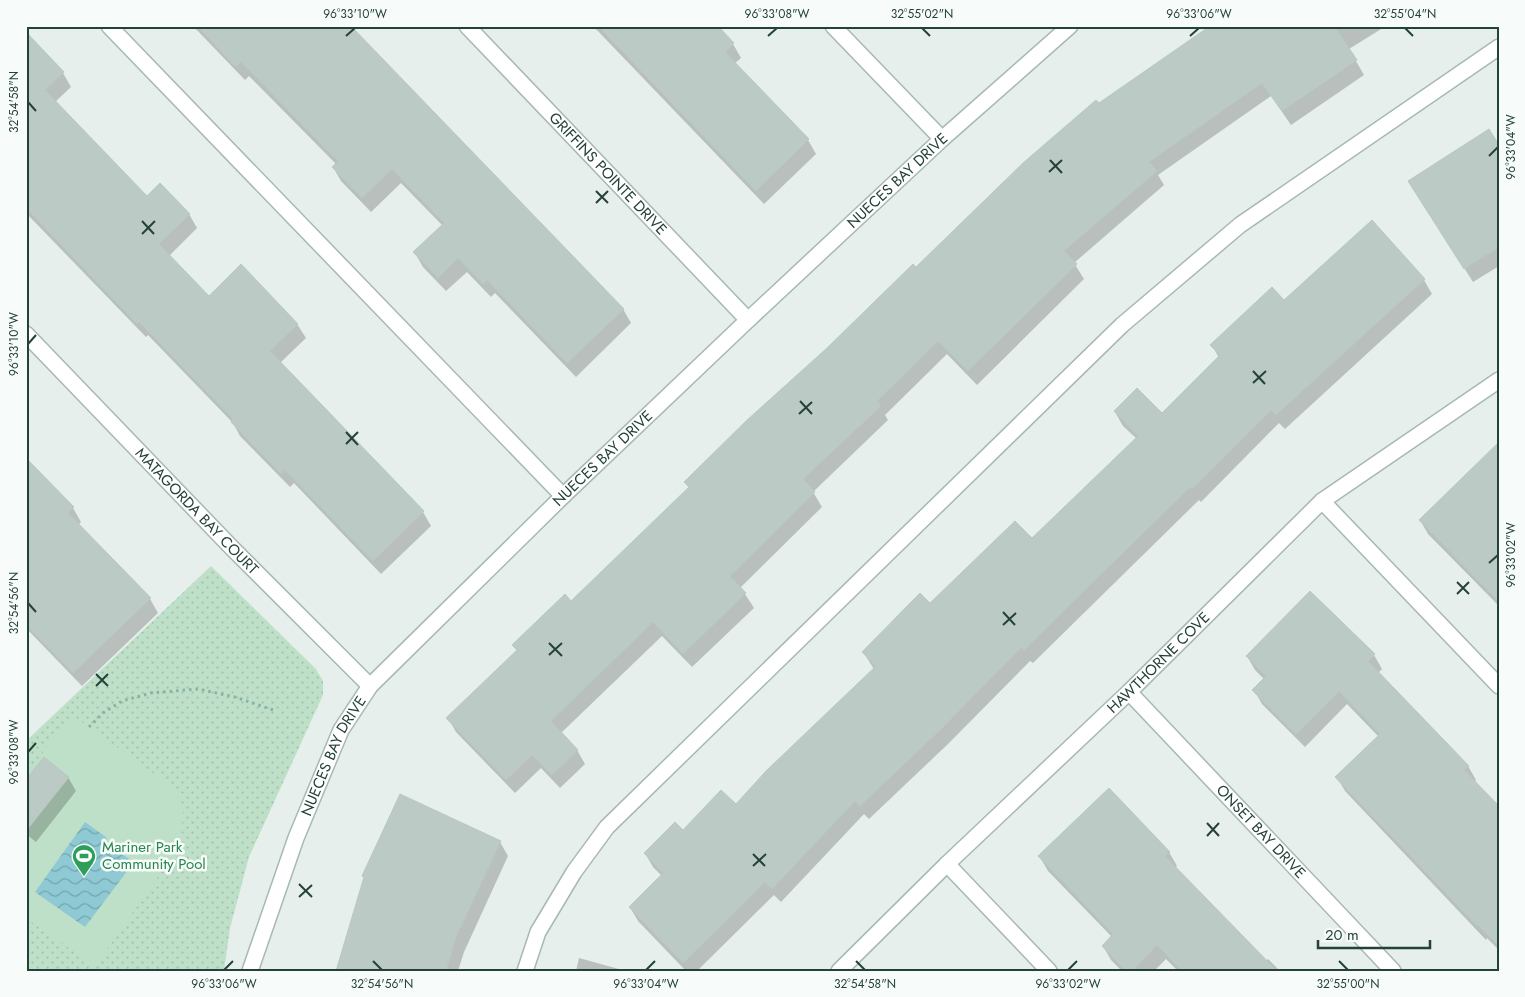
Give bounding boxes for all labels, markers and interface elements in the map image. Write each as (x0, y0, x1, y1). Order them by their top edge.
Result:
text: 96°33'10"W (323, 5, 387, 23)
text: 96°33'08"W (745, 5, 810, 23)
text: 32°55'02"N (891, 5, 953, 23)
text: 96°33'06"W (1166, 5, 1232, 23)
text: 32°55'04"N (1374, 5, 1436, 23)
text: 32°54'58"N (5, 71, 23, 133)
street label: GRIFFINS POINTE DRIVE (544, 107, 672, 240)
text: 96°33'04"W (1502, 114, 1520, 180)
street label: NUECES BAY DRIVE (842, 128, 953, 233)
text: 96°33'10"W (5, 312, 23, 376)
street label: NUECES BAY DRIVE (548, 405, 658, 511)
street label: MATAGORDA BAY COURT (130, 443, 263, 579)
text: 96°33'02"W (1502, 522, 1520, 588)
text: 32°54'56"N (5, 572, 23, 634)
street label: HAWTHORNE COVE (1102, 607, 1215, 718)
street label: NUECES BAY DRIVE (295, 692, 372, 819)
text: 96°33'08"W (5, 719, 23, 784)
street label: ONSET BAY DRIVE (1211, 780, 1311, 883)
place label: Mariner Park Community Pool (102, 836, 206, 875)
sports icon: Mariner Park Community Pool (71, 843, 97, 877)
scale bar (1318, 917, 1430, 949)
text: 20 m (1325, 924, 1359, 946)
text: 96°33'06"W (191, 975, 257, 993)
text: 32°54'56"N (351, 975, 413, 993)
text: 96°33'04"W (613, 975, 679, 993)
text: 32°54'58"N (834, 975, 896, 993)
text: 96°33'02"W (1035, 975, 1101, 993)
text: 32°55'00"N (1317, 975, 1379, 993)

